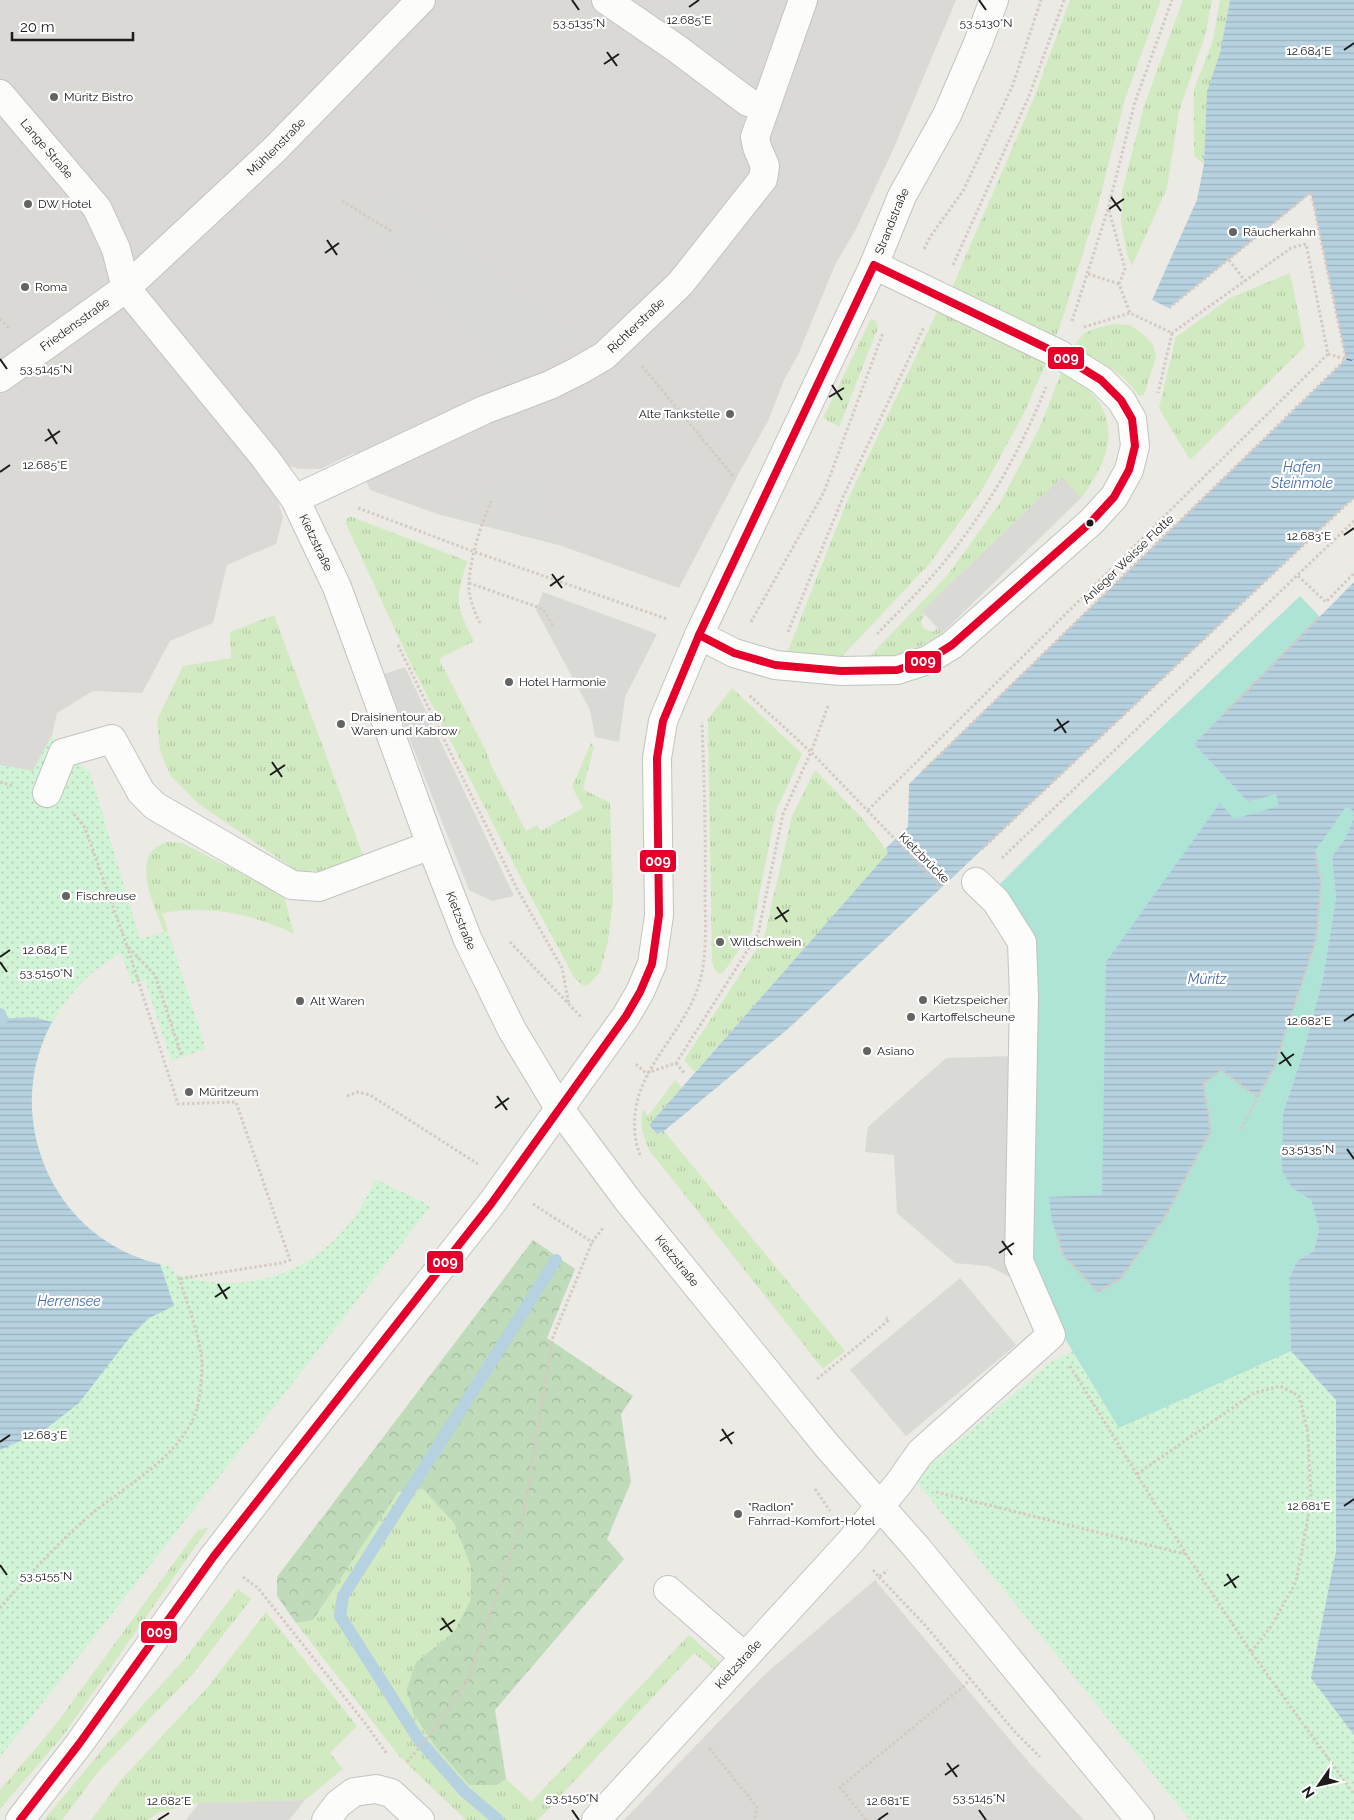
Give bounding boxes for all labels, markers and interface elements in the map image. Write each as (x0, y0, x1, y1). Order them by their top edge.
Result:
scale bar (12, 10, 134, 42)
text: 12.685°E (666, 13, 712, 27)
text: 53.5135°N (553, 16, 605, 30)
text: 53.5130°N (960, 16, 1012, 30)
text: 20 m (20, 18, 55, 36)
text: 12.684°E (1287, 44, 1331, 58)
place label: Müritz Bistro (64, 90, 133, 104)
marker: Müritz Bistro (48, 91, 60, 103)
street label: Mühlenstraße (244, 115, 308, 179)
street label: Lange Straße (17, 116, 76, 181)
street label: Strandstraße (872, 186, 912, 257)
place label: DW Hotel (38, 197, 92, 211)
marker: DW Hotel (22, 198, 34, 210)
place label: Räucherkahn (1243, 225, 1316, 239)
marker: Räucherkahn (1227, 226, 1239, 238)
place label: Roma (35, 280, 67, 294)
marker: Roma (19, 281, 31, 293)
street label: Friedensstraße (37, 295, 112, 354)
street label: Richterstraße (605, 295, 668, 356)
line badge: 009 (1047, 346, 1085, 370)
text: 009 (1053, 350, 1079, 366)
text: 53.5145°N (20, 362, 72, 376)
place label: Alte Tankstelle (639, 407, 720, 421)
marker: Alte Tankstelle (724, 408, 736, 420)
text: 12.685°E (22, 458, 68, 472)
water label: Hafen Steinmole (1270, 459, 1334, 491)
street label: Kietzstraße (296, 512, 335, 574)
street label: Anleger Weisse Flotte (1079, 512, 1177, 606)
unlabelled marker (1085, 518, 1095, 528)
text: 12.683°E (1287, 529, 1331, 543)
line badge: 009 (904, 650, 942, 674)
text: 009 (910, 653, 936, 669)
place label: Hotel Harmonie (519, 675, 606, 689)
marker: Hotel Harmonie (503, 676, 515, 688)
place label: Draisinentour ab Waren und Kabrow (351, 710, 458, 738)
marker: Draisinentour ab Waren und Kabrow (335, 718, 347, 730)
street label: Kietzbrücke (896, 830, 952, 886)
line badge: 009 (639, 849, 677, 873)
text: 009 (645, 853, 671, 869)
place label: Fischreuse (76, 889, 136, 903)
marker: Fischreuse (60, 890, 72, 902)
street label: Kietzstraße (443, 890, 479, 952)
place label: Wildschwein (730, 935, 801, 949)
marker: Wildschwein (714, 936, 726, 948)
text: 12.684°E (23, 943, 67, 957)
text: 53.5150°N (20, 966, 73, 980)
water label: Müritz (1188, 971, 1227, 987)
place label: Kietzspeicher (933, 993, 1009, 1007)
place label: Alt Waren (310, 994, 365, 1008)
marker: Kietzspeicher (917, 994, 929, 1006)
marker: Alt Waren (294, 995, 306, 1007)
place label: Kartoffelscheune (921, 1010, 1015, 1024)
marker: Kartoffelscheune (905, 1011, 917, 1023)
text: 12.682°E (1287, 1014, 1331, 1028)
place label: Asiano (877, 1044, 914, 1058)
marker: Asiano (861, 1045, 873, 1057)
place label: Müritzeum (199, 1085, 258, 1099)
marker: Müritzeum (183, 1086, 195, 1098)
text: 53.5135°N (1282, 1142, 1334, 1156)
street label: Kietzstraße (652, 1233, 702, 1289)
line badge: 009 (426, 1250, 464, 1274)
text: 009 (432, 1254, 458, 1270)
water label: Herrensee (37, 1293, 101, 1309)
text: 12.683°E (23, 1428, 67, 1442)
text: 12.681°E (1287, 1499, 1331, 1513)
place label: "Radlon" Fahrrad-Komfort-Hotel (748, 1500, 876, 1528)
marker: "Radlon" Fahrrad-Komfort-Hotel (732, 1508, 744, 1520)
text: 53.5155°N (20, 1569, 72, 1583)
line badge: 009 (140, 1620, 178, 1644)
text: 009 (146, 1624, 172, 1640)
street label: Kietzstraße (712, 1637, 764, 1692)
north arrow (1294, 1760, 1344, 1810)
text: N (1299, 1783, 1318, 1801)
text: 53.5150°N (546, 1791, 599, 1805)
text: 53.5145°N (953, 1791, 1005, 1805)
text: 12.682°E (147, 1794, 191, 1808)
text: 12.681°E (866, 1794, 910, 1808)

